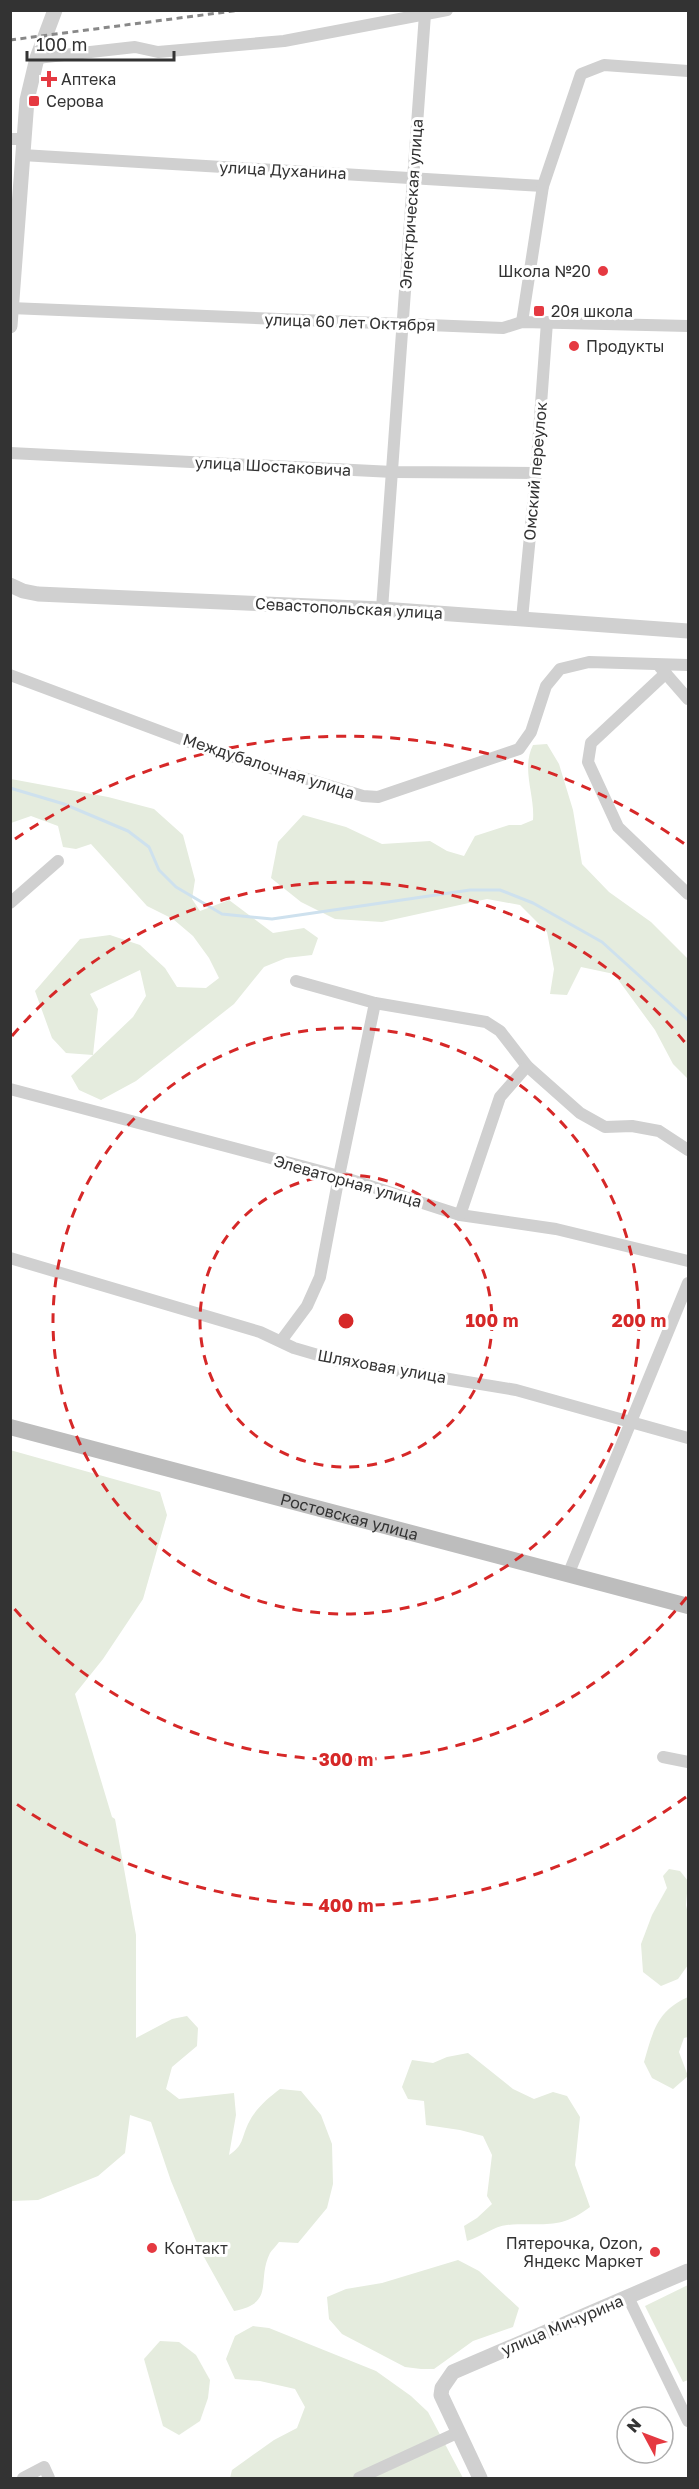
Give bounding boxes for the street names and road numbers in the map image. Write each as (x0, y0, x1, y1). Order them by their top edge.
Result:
street label: Электрическая улица (395, 118, 427, 290)
street label: улица Духанина (219, 157, 347, 183)
street label: улица 60 лет Октября (264, 309, 436, 335)
street label: Омский переулок (519, 401, 551, 541)
street label: улица Шостаковича (194, 452, 352, 480)
street label: Севастопольская улица (255, 593, 443, 623)
street label: Междубалочная улица (181, 729, 357, 803)
street label: Элеваторная улица (272, 1150, 424, 1212)
street label: Шляховая улица (316, 1345, 448, 1387)
street label: Ростовская улица (278, 1489, 421, 1544)
street label: улица Мичурина (498, 2290, 626, 2360)

